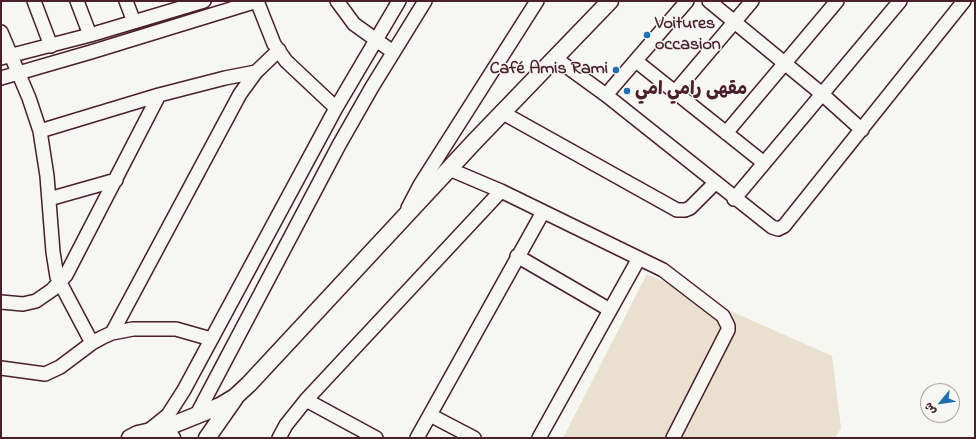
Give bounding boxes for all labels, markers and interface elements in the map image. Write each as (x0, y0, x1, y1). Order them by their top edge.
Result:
place label: Voitures occasion (655, 14, 721, 56)
marker: Voitures occasion (642, 30, 652, 40)
place label: Café Amis Rami (490, 59, 608, 81)
marker: Café Amis Rami (611, 65, 621, 75)
place label: مقهى رامي امي (635, 80, 747, 102)
marker: مقهى رامي امي (622, 86, 632, 96)
north arrow (920, 383, 960, 423)
text: ش (920, 399, 940, 418)

